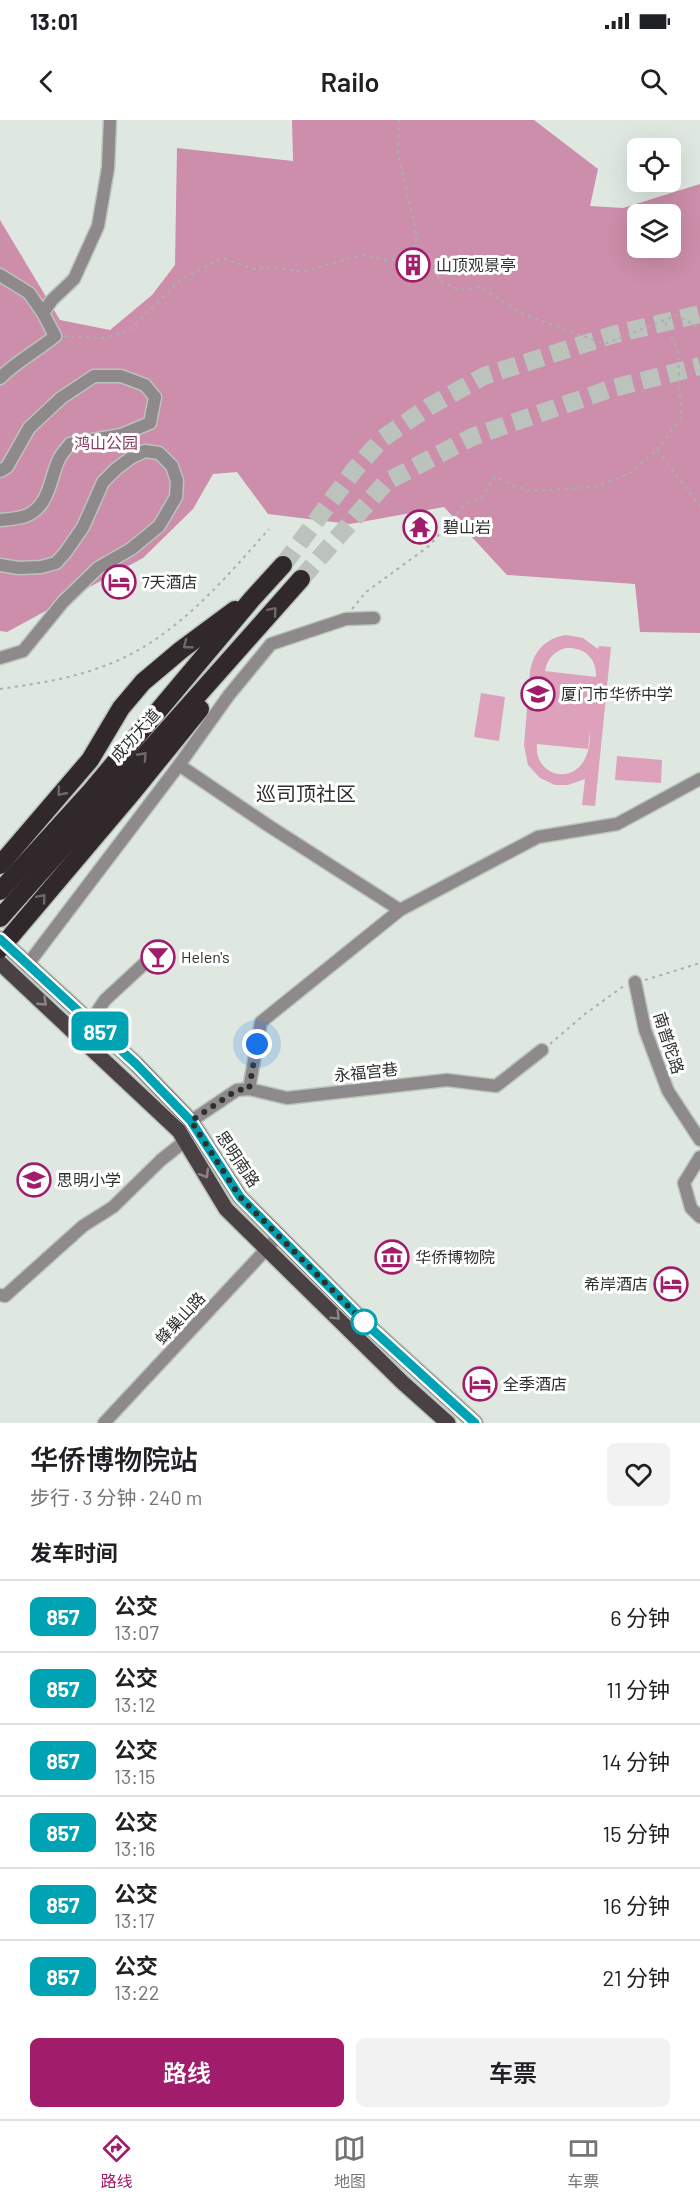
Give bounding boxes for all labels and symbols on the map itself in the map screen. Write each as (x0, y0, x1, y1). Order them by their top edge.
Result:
building icon: 山顶观景亭 (395, 247, 431, 283)
place label: 山顶观景亭 (436, 255, 516, 274)
park label: 鸿山公园 (74, 433, 138, 452)
temple icon: 碧山岩 (402, 509, 438, 545)
place label: 碧山岩 (443, 517, 491, 536)
hotel icon: 7天酒店 (101, 564, 137, 600)
place label: 7天酒店 (142, 572, 198, 591)
one-way arrow (266, 607, 277, 618)
one-way arrow (183, 638, 194, 649)
school or university icon: 厦门市华侨中学 (520, 676, 556, 712)
place label: 厦门市华侨中学 (561, 684, 673, 703)
street label: 成功大道 (106, 705, 163, 765)
one-way arrow (136, 752, 147, 763)
district label: 巡司顶社区 (256, 781, 356, 805)
one-way arrow (58, 785, 69, 796)
one-way arrow (35, 894, 46, 905)
bar icon: Helen's (140, 939, 176, 975)
place label: Helen's (181, 947, 230, 966)
one-way arrow (36, 995, 47, 1006)
street label: 南普陀路 (651, 1009, 688, 1076)
line badge: 857 (66, 1012, 134, 1050)
your location (242, 1029, 272, 1059)
street label: 永福宫巷 (333, 1059, 399, 1084)
street label: 思明南路 (213, 1127, 264, 1191)
school or university icon: 思明小学 (16, 1162, 52, 1198)
one-way arrow (197, 1168, 209, 1178)
place label: 思明小学 (57, 1170, 121, 1189)
museum icon: 华侨博物院 (374, 1239, 410, 1275)
place label: 华侨博物院 (415, 1247, 495, 1266)
hotel icon: 希岸酒店 (653, 1266, 689, 1302)
place label: 希岸酒店 (584, 1274, 648, 1293)
street label: 蜂巢山路 (151, 1288, 208, 1348)
one-way arrow (329, 1309, 340, 1320)
unlabelled marker (351, 1309, 377, 1335)
hotel icon: 全季酒店 (462, 1366, 498, 1402)
place label: 全季酒店 (503, 1374, 567, 1393)

